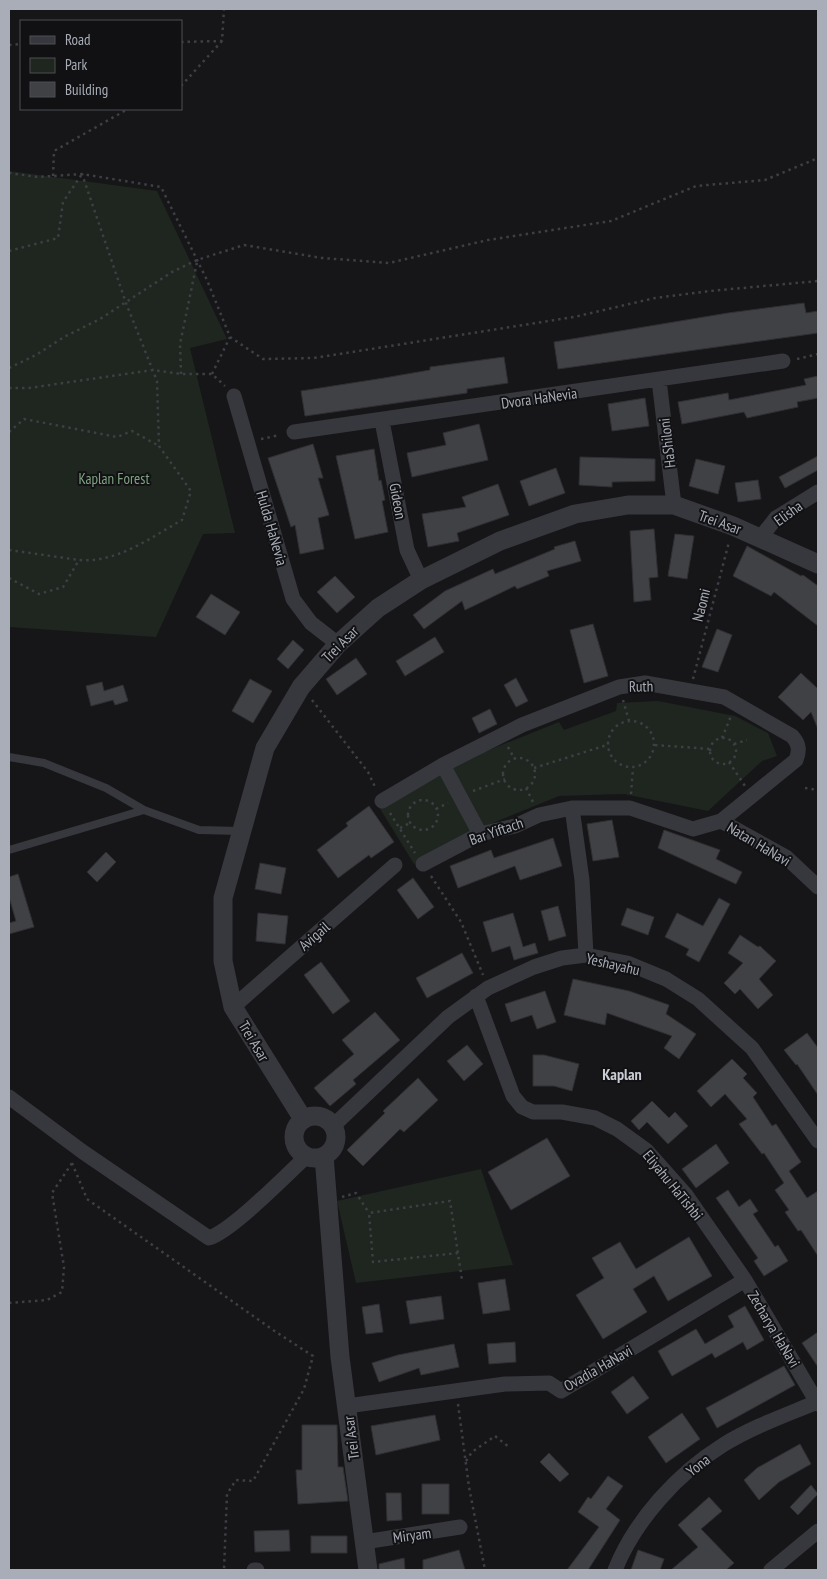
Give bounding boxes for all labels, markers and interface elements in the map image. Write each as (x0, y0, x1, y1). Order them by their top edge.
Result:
legend (20, 20, 182, 110)
text: Road (65, 30, 91, 49)
text: Park (65, 55, 87, 74)
text: Building (65, 80, 108, 99)
street label: Dvora HaNevia (500, 383, 578, 413)
street label: HaShiloni (655, 417, 679, 469)
park label: Kaplan Forest (78, 469, 150, 488)
street label: Gideon (385, 481, 411, 521)
street label: Hulda HaNevia (252, 488, 292, 568)
street label: Elisha (770, 496, 806, 530)
street label: Trei Asar (696, 506, 745, 539)
street label: Naomi (688, 586, 714, 624)
street label: Trei Asar (318, 621, 363, 666)
street label: Ruth (629, 676, 653, 696)
street label: Bar Yiftach (467, 813, 525, 849)
street label: Natan HaNavi (724, 818, 794, 870)
street label: Avigail (295, 917, 334, 955)
street label: Yeshayahu (584, 949, 642, 979)
street label: Trei Asar (235, 1017, 274, 1066)
district label: Kaplan (602, 1064, 642, 1084)
street label: Eliyahu HaTishbi (639, 1146, 707, 1224)
street label: Zecharya HaNavi (744, 1287, 804, 1371)
street label: Ovadia HaNavi (560, 1341, 636, 1395)
street label: Trei Asar (339, 1414, 363, 1461)
street label: Yona (682, 1450, 714, 1480)
street label: Miryam (392, 1523, 432, 1547)

